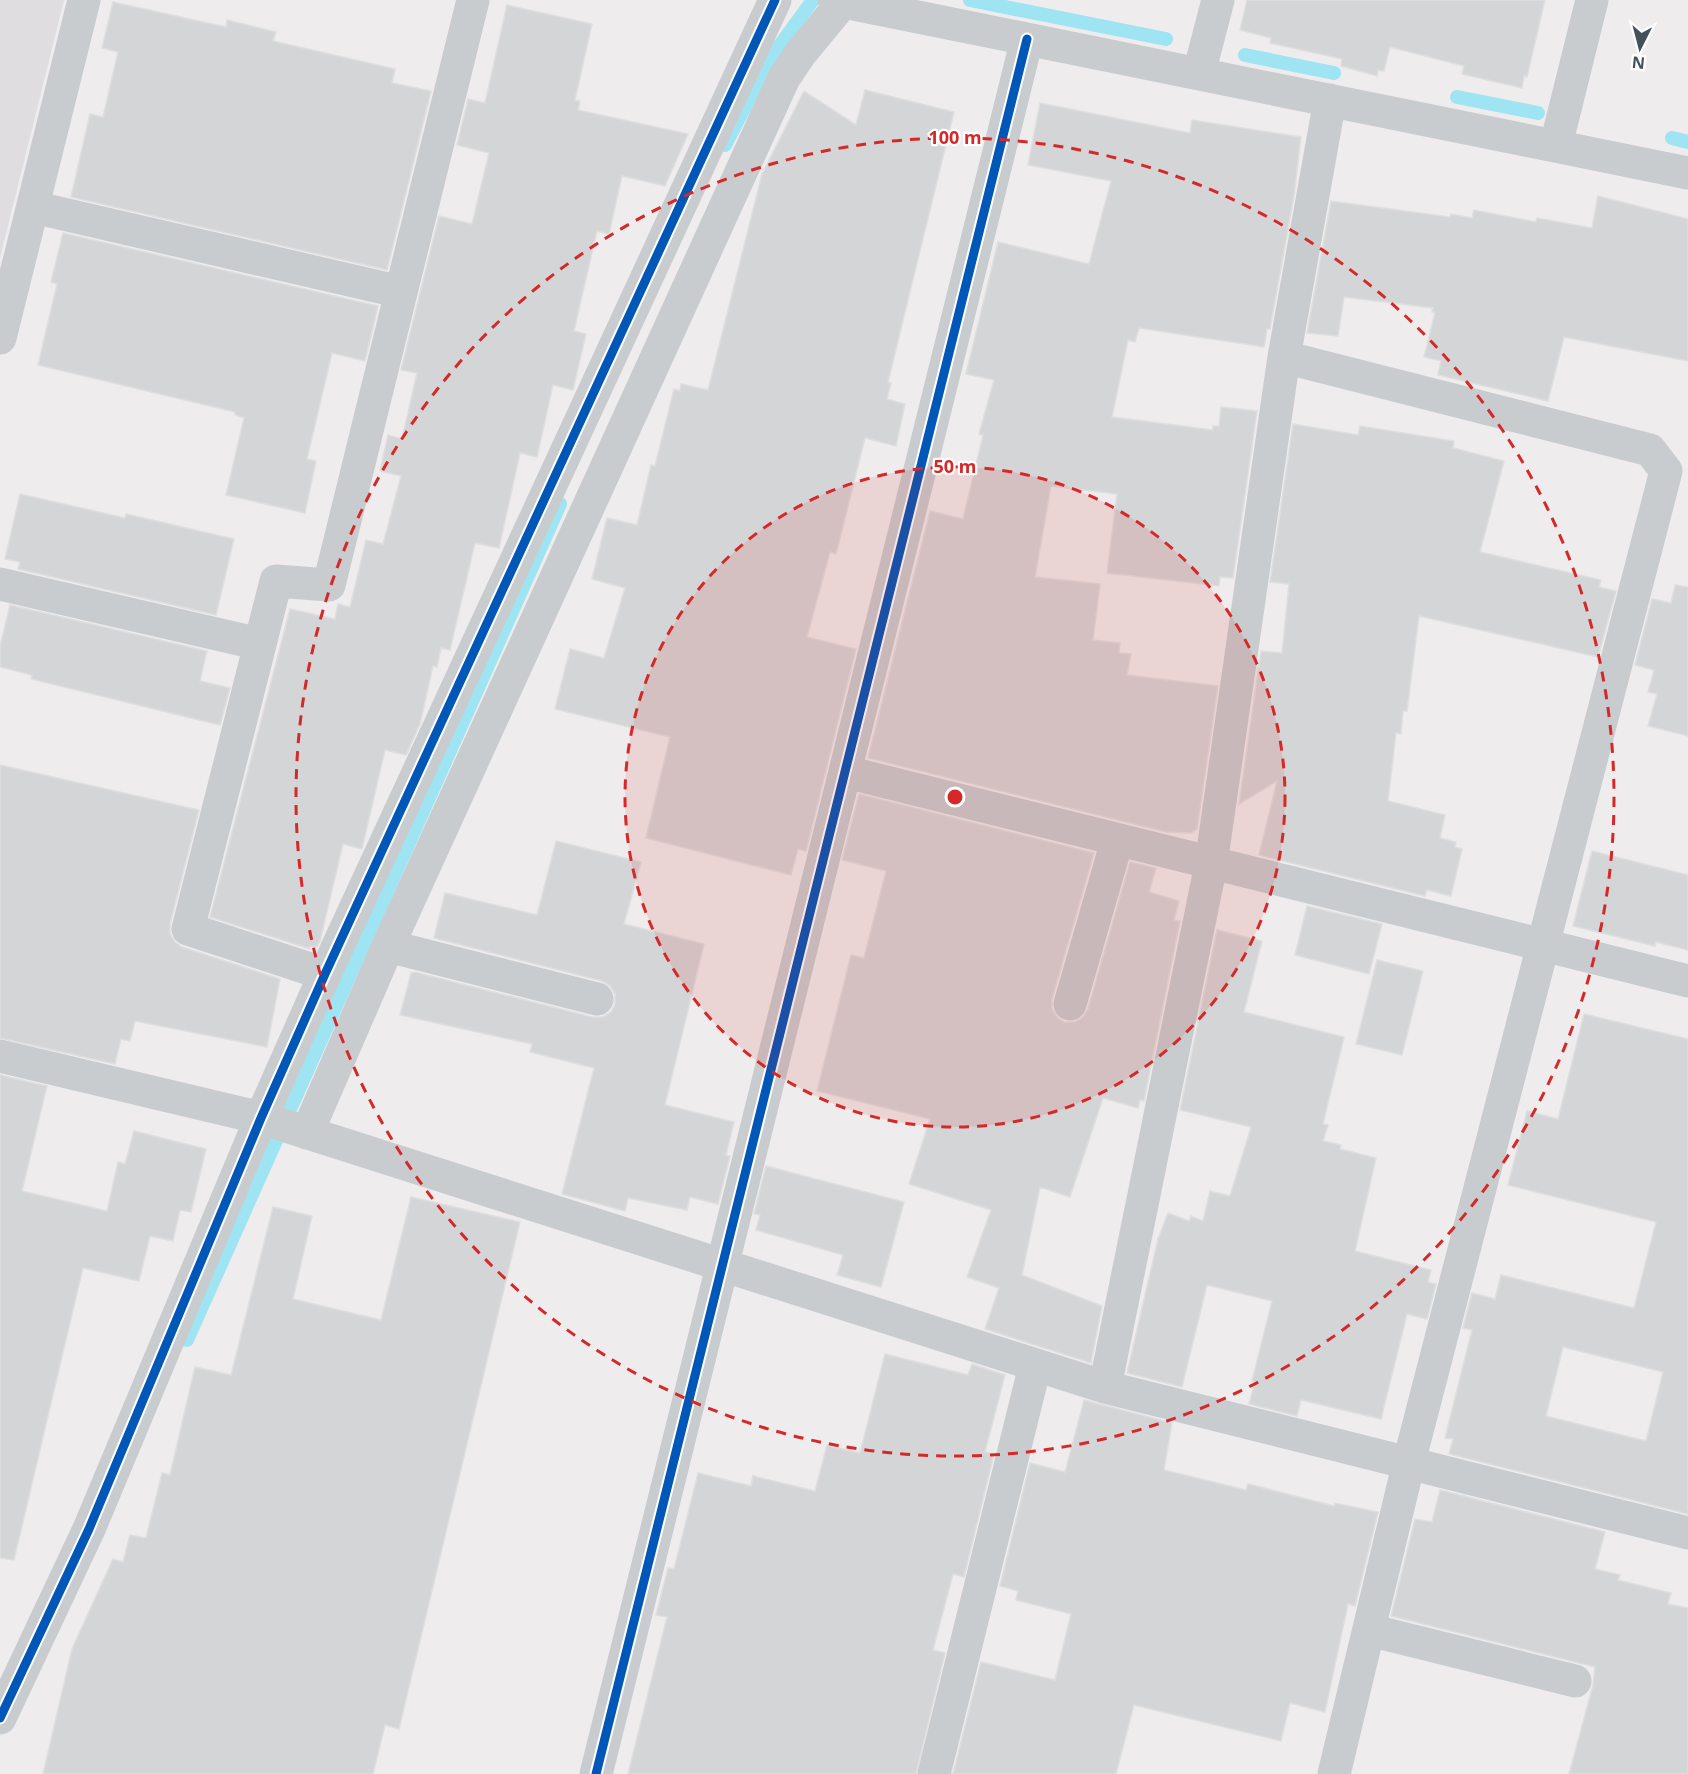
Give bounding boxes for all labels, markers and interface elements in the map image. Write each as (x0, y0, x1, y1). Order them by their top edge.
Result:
north arrow (1610, 18, 1670, 78)
text: N (1631, 51, 1646, 75)
text: 100 m (928, 125, 982, 149)
text: 50 m (934, 454, 976, 478)
centre of rings (945, 787, 965, 807)

